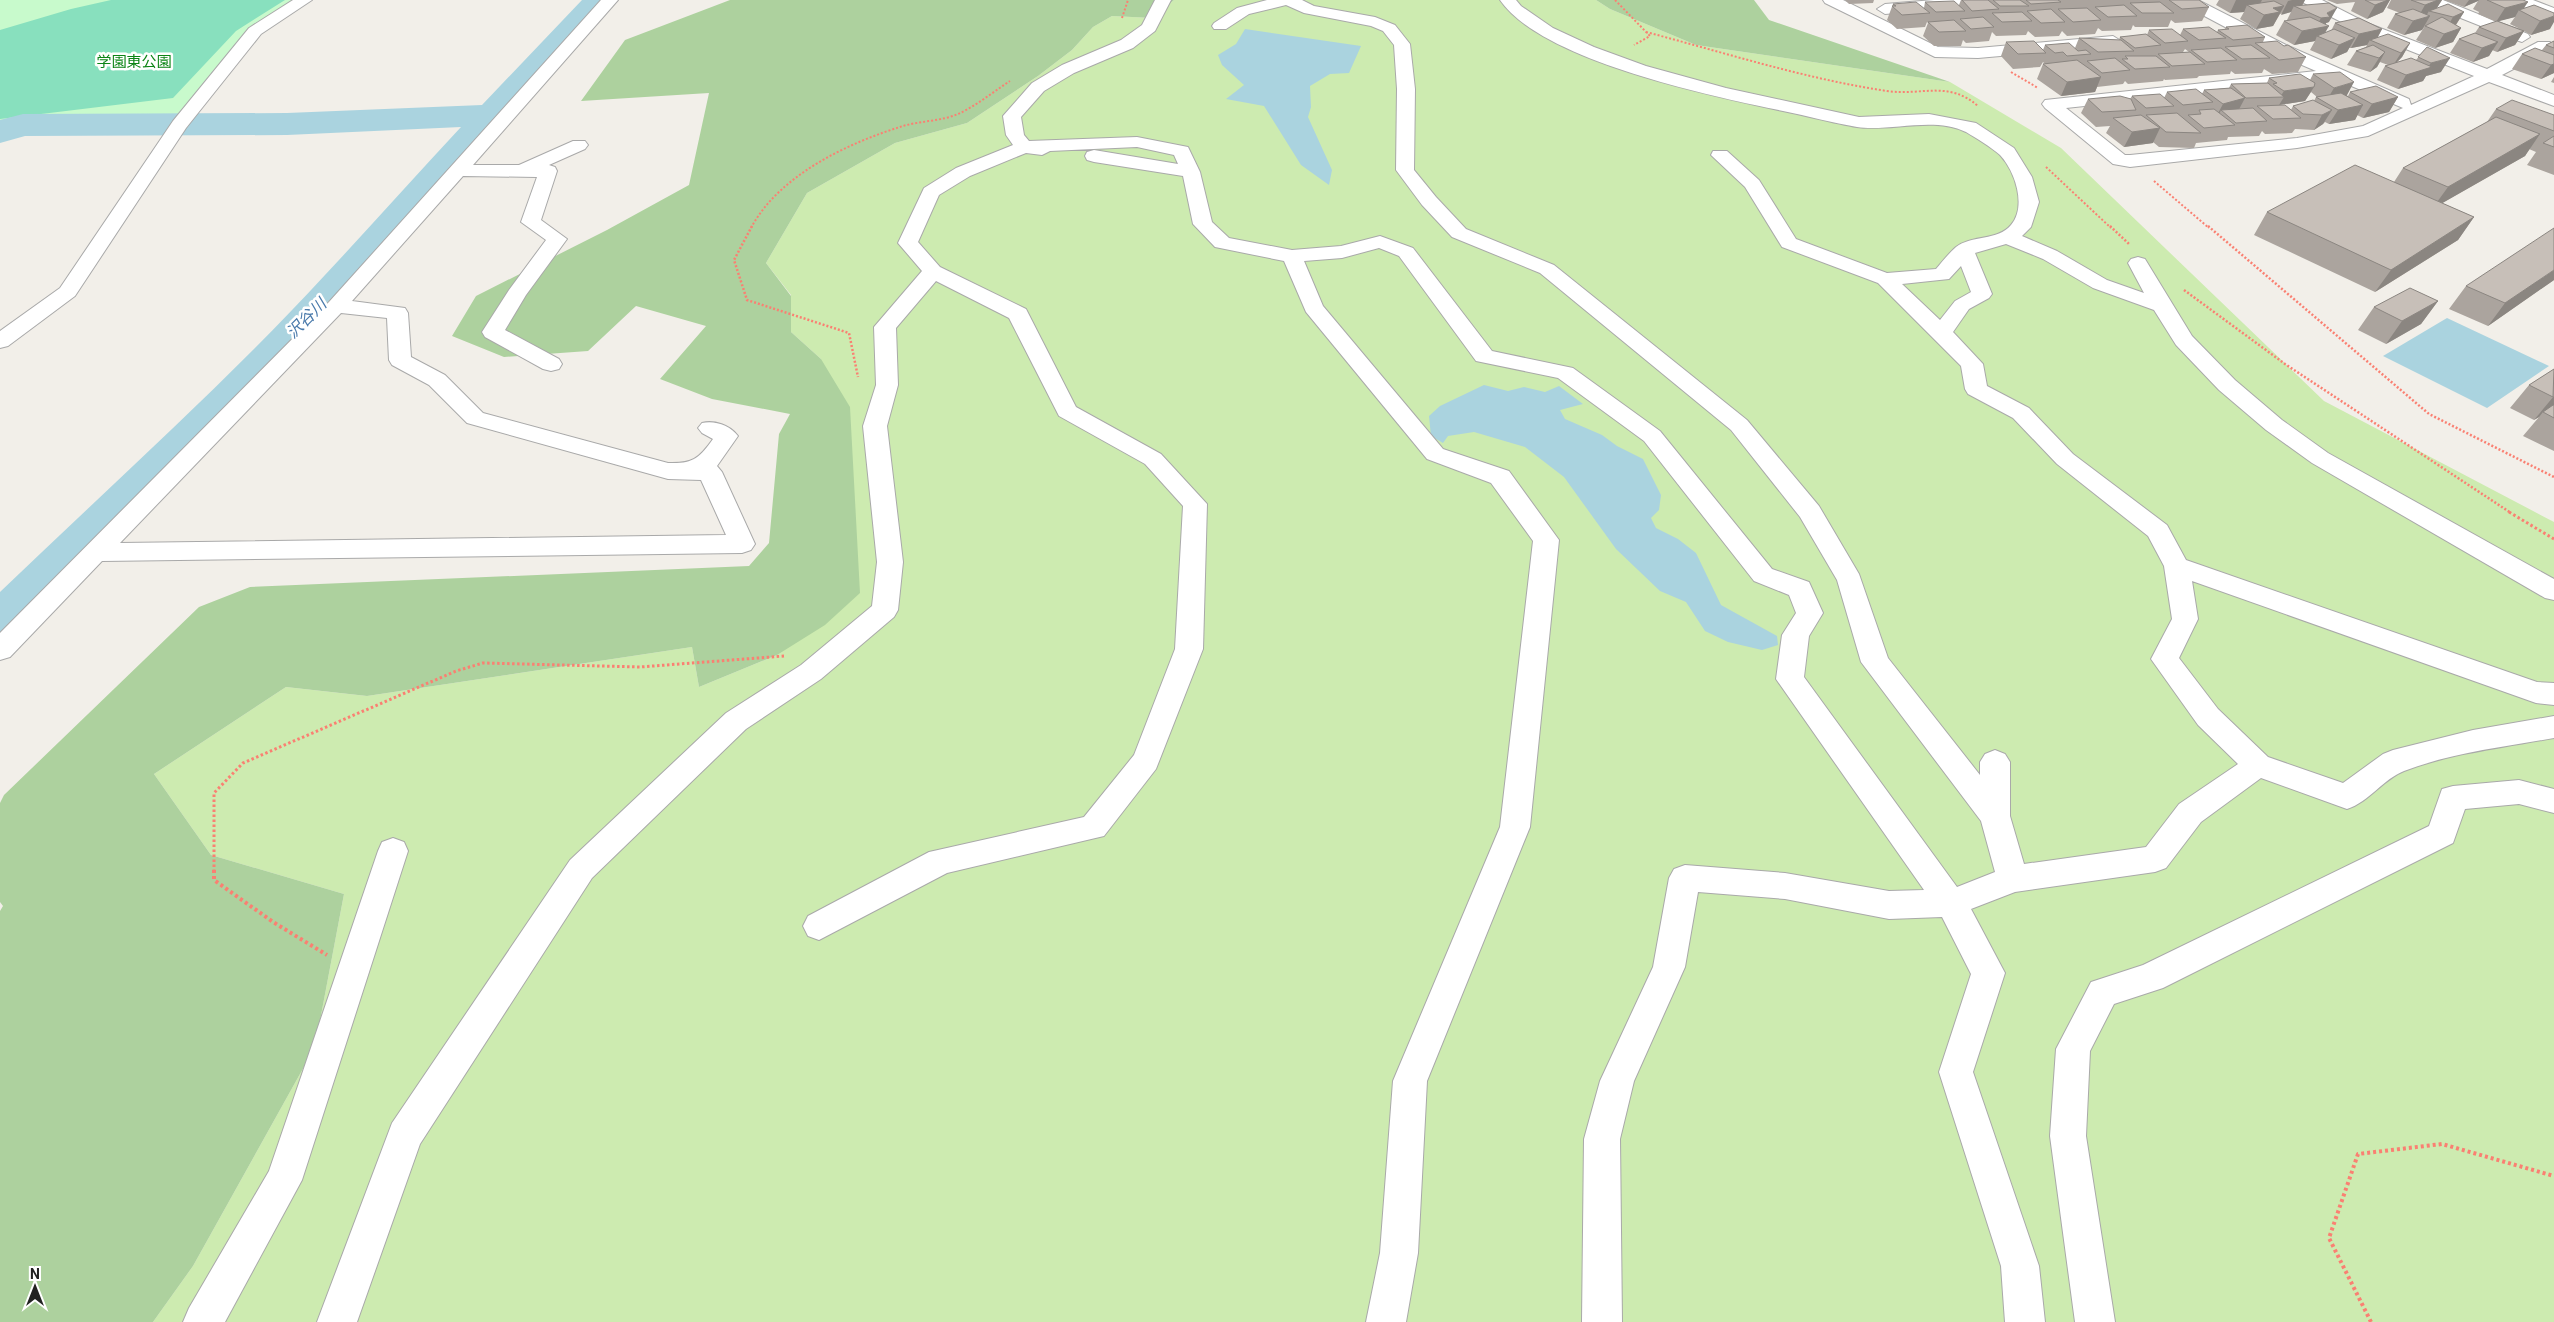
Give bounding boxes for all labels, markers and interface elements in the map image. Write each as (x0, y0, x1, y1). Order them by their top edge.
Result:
park label: 学園東公園 (96, 53, 172, 71)
water label: 沢谷川 (283, 293, 331, 342)
north arrow (10, 1262, 60, 1312)
text: N (30, 1266, 40, 1282)

